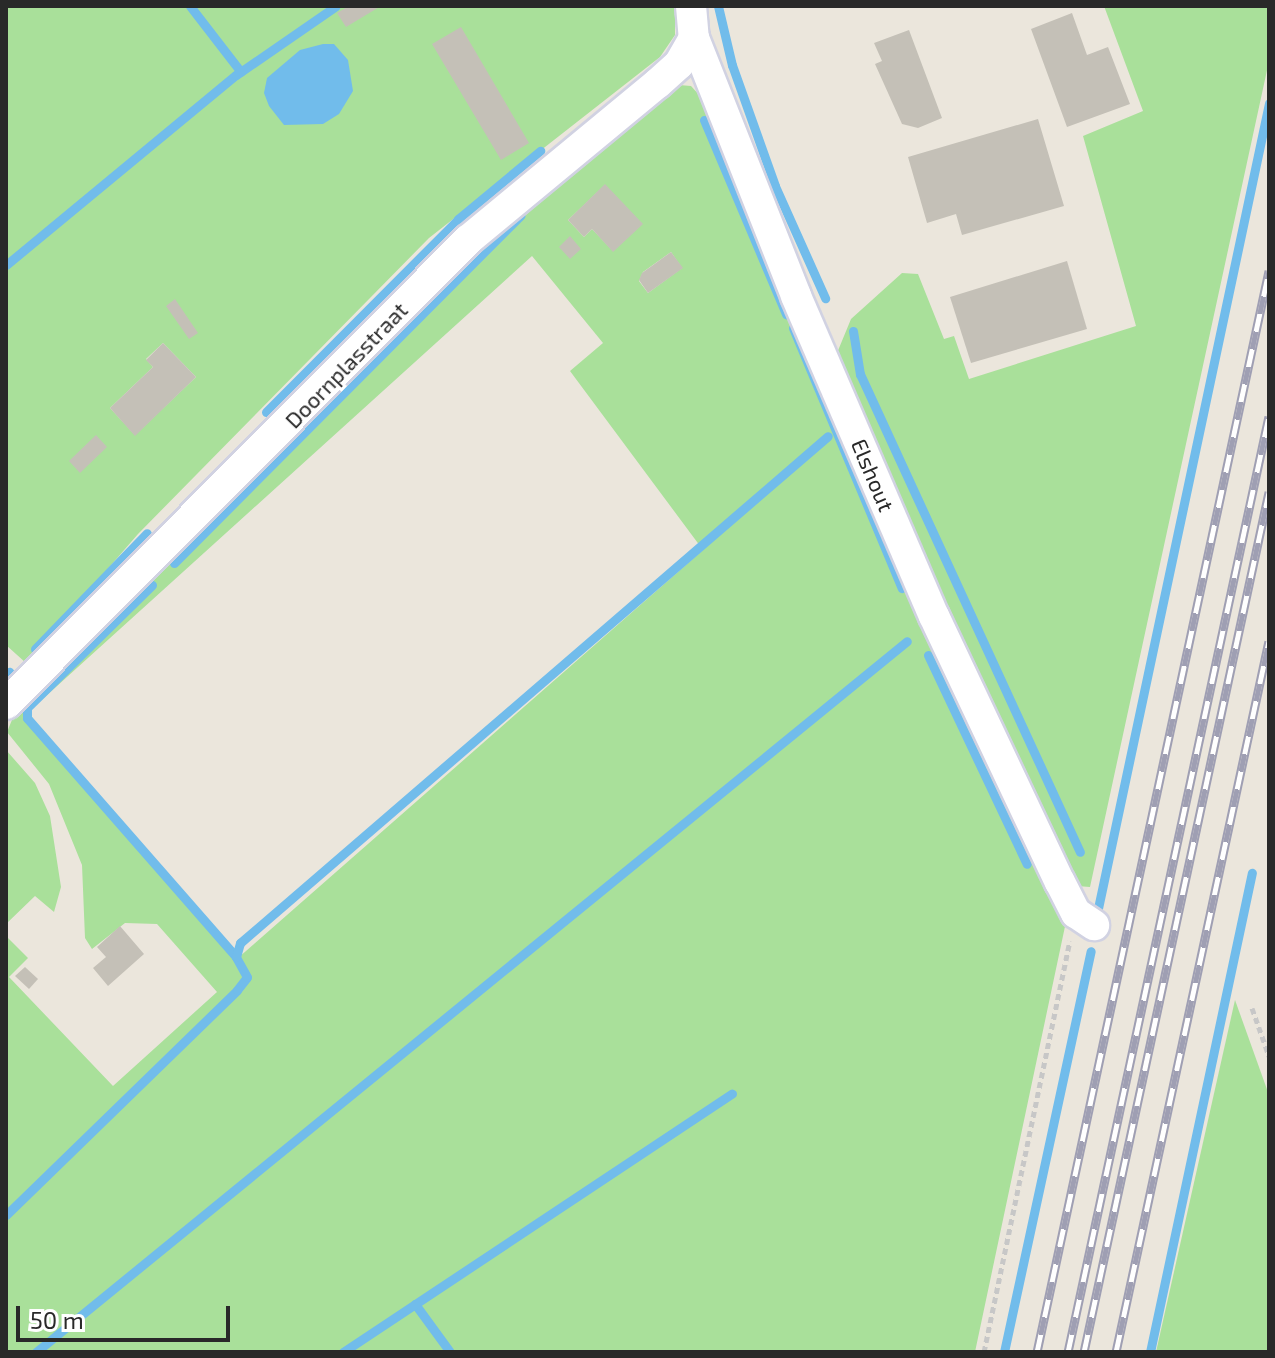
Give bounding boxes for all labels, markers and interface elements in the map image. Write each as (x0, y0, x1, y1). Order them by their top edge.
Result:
street label: Doornplasstraat (279, 297, 413, 433)
street label: Elshout (846, 435, 900, 515)
scale bar (20, 1290, 234, 1340)
text: 50 m (30, 1305, 84, 1334)

